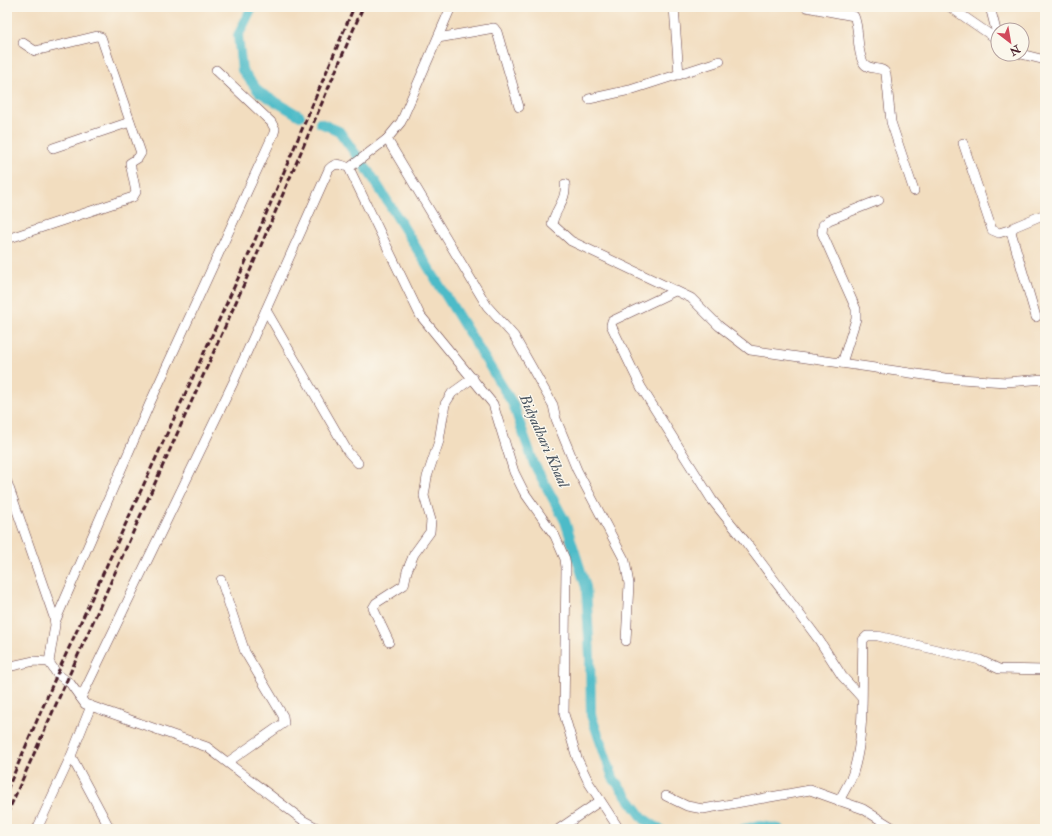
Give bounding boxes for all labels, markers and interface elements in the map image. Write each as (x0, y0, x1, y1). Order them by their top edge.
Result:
north arrow (990, 22, 1030, 62)
text: N (1006, 42, 1023, 59)
water label: Bidyadhari Khaal (515, 390, 574, 492)

